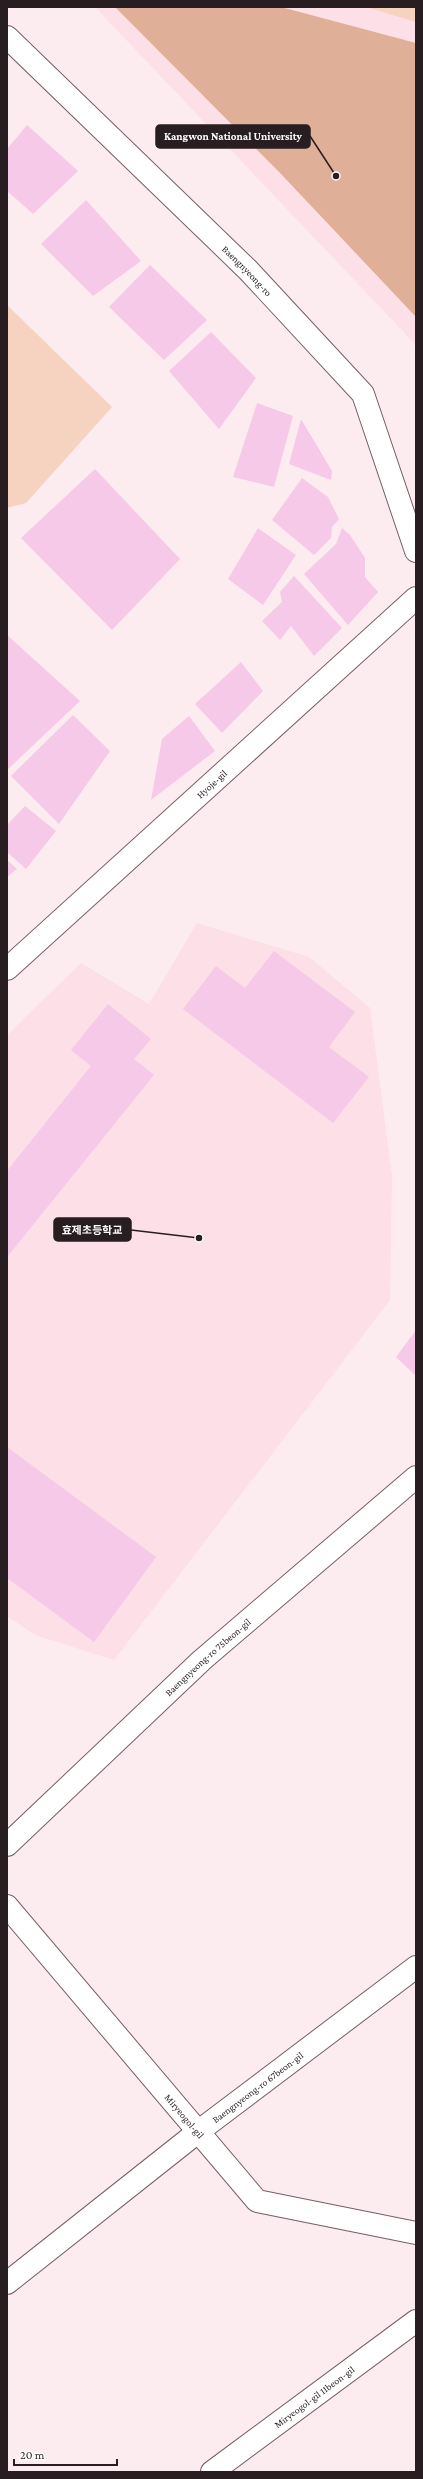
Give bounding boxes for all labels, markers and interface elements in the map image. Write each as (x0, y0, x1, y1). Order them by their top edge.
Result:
callout: Kangwon National University (156, 125, 310, 148)
text: Kangwon National University (164, 130, 303, 142)
street label: Baengnyeong-ro (220, 243, 274, 298)
street label: Hyoje-gil (194, 767, 229, 800)
callout: 효제초등학교 (54, 1218, 131, 1241)
text: 효제초등학교 (62, 1224, 122, 1236)
street label: Baengnyeong-ro 75beon-gil (162, 1616, 253, 1698)
street label: Baengnyeong-ro 67beon-gil (210, 2049, 305, 2125)
street label: Miryeogol-gil (163, 2091, 207, 2140)
street label: Miryeogol-gil 11beon-gil (272, 2363, 357, 2430)
scale bar (14, 2441, 117, 2467)
text: 20 m (20, 2448, 45, 2462)

